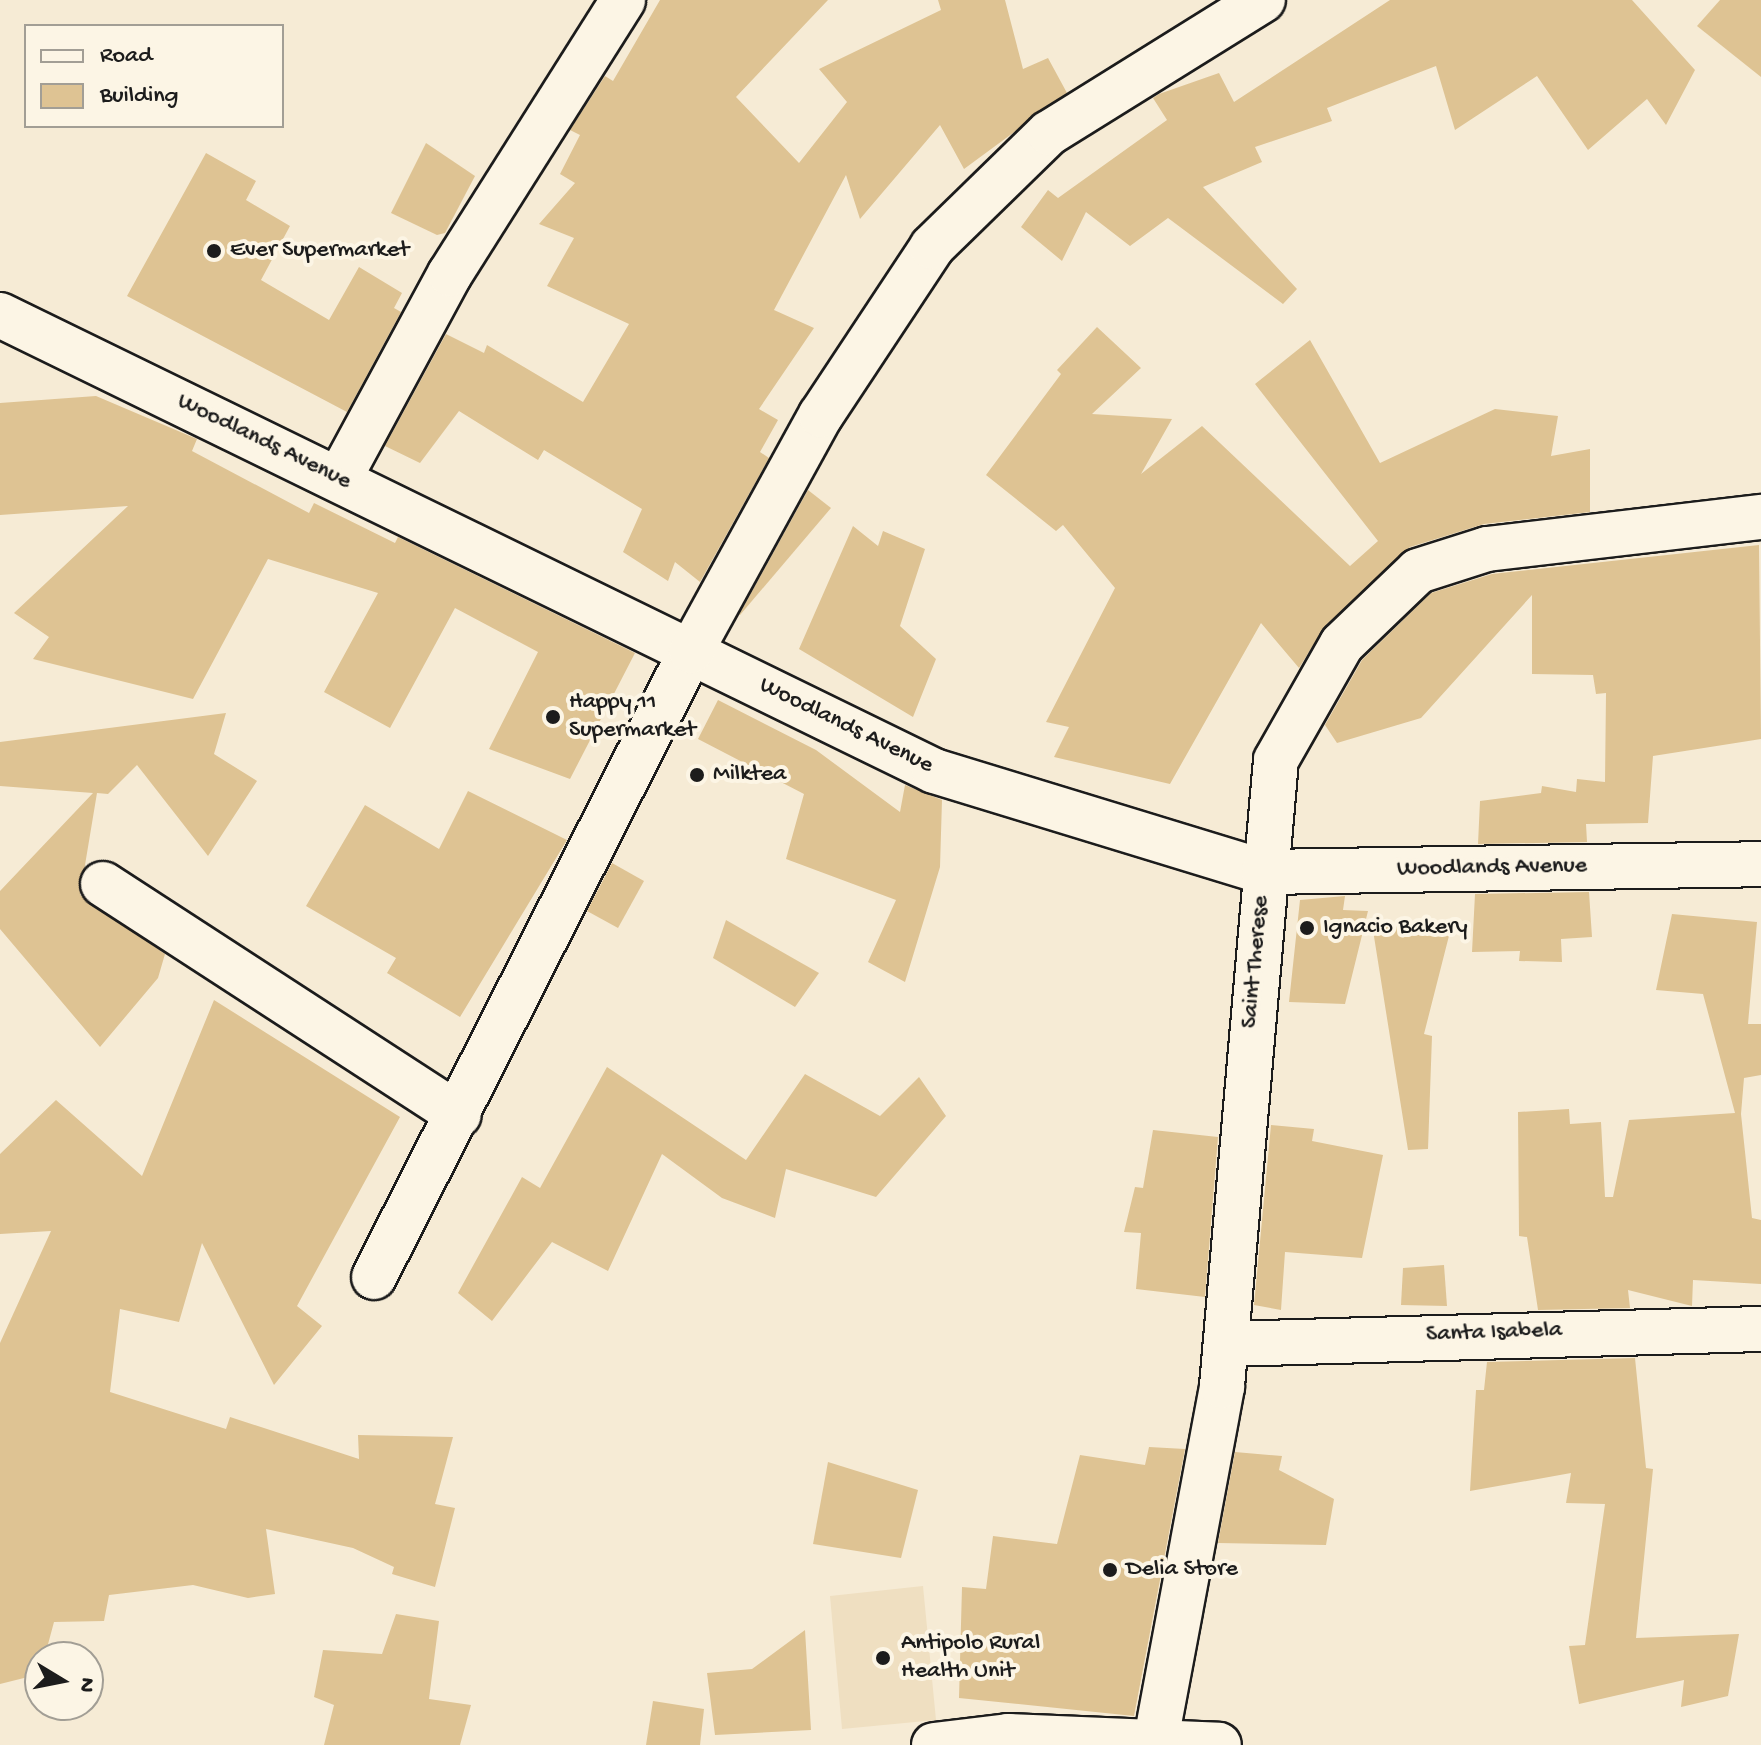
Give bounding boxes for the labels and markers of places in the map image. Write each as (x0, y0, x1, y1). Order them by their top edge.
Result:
place label: Ever Supermarket (230, 237, 409, 265)
marker: Ever Supermarket (205, 242, 223, 260)
place label: Happy 11 Supermarket (569, 689, 696, 745)
marker: Happy 11 Supermarket (544, 708, 562, 726)
place label: Milktea (713, 761, 786, 789)
marker: Milktea (688, 766, 706, 784)
place label: Ignacio Bakery (1323, 914, 1468, 942)
marker: Ignacio Bakery (1298, 919, 1316, 937)
place label: Delia Store (1126, 1556, 1238, 1584)
marker: Delia Store (1101, 1561, 1119, 1579)
place label: Antipolo Rural Health Unit (901, 1630, 1040, 1686)
marker: Antipolo Rural Health Unit (872, 1647, 894, 1669)

